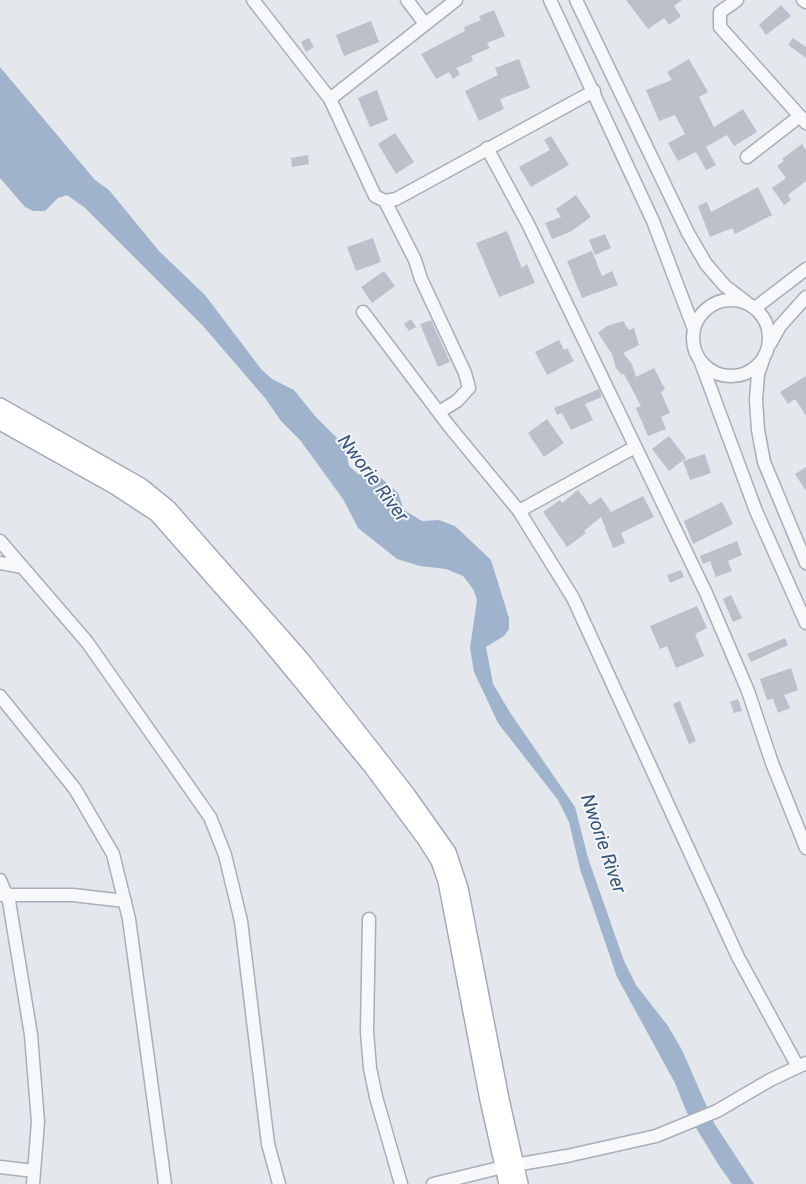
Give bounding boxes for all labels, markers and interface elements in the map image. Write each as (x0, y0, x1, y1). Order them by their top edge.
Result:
water label: Nworie River (332, 431, 412, 527)
water label: Nworie River (574, 791, 630, 897)

